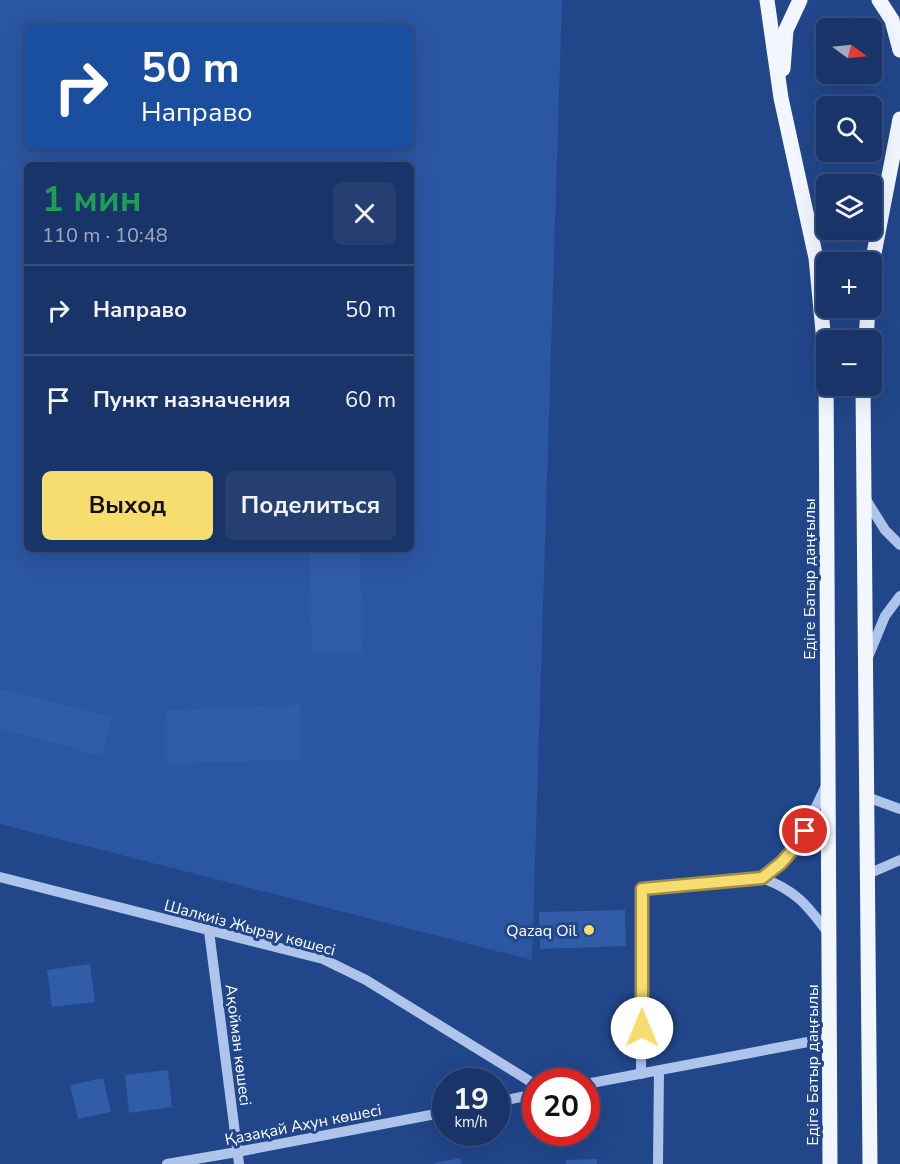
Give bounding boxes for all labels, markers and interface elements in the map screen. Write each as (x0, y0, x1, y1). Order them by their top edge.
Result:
north arrow (816, 18, 882, 84)
map controls (816, 18, 882, 396)
text: 50 m (141, 40, 240, 97)
icon: right (42, 48, 120, 126)
text: Направо (141, 94, 252, 131)
button: search (816, 96, 882, 162)
button: layers (816, 174, 882, 240)
text: 1 мин (42, 175, 142, 224)
button: close (333, 182, 396, 245)
text: 110 m · 10:48 (42, 222, 168, 249)
button: + (816, 252, 882, 318)
icon: right (42, 294, 75, 327)
text: Направо (93, 295, 187, 325)
text: 50 m (345, 295, 396, 325)
button: − (816, 330, 882, 396)
icon: arrive (42, 384, 75, 417)
text: Пункт назначения (93, 385, 291, 415)
text: 60 m (345, 385, 396, 415)
button: Выход (42, 471, 213, 540)
button: Поделиться (225, 471, 396, 540)
street label: Едіге Батыр даңғылы (799, 498, 821, 660)
pin (779, 805, 830, 856)
icon: arrive (788, 814, 821, 847)
street label: Шалкиіз Жырау көшесі (162, 894, 338, 961)
place label: Qazaq Oil (506, 920, 577, 942)
marker: Qazaq Oil (582, 923, 596, 937)
street label: Ақойман көшесі (220, 983, 256, 1107)
street label: Едіге Батыр даңғылы (802, 984, 824, 1146)
position arrow (610, 996, 674, 1060)
speed limit sign: 20 (522, 1068, 600, 1146)
text: 19 (453, 1079, 489, 1120)
street label: Қазақай Ахун көшесі (223, 1099, 383, 1151)
text: km/h (454, 1112, 488, 1132)

